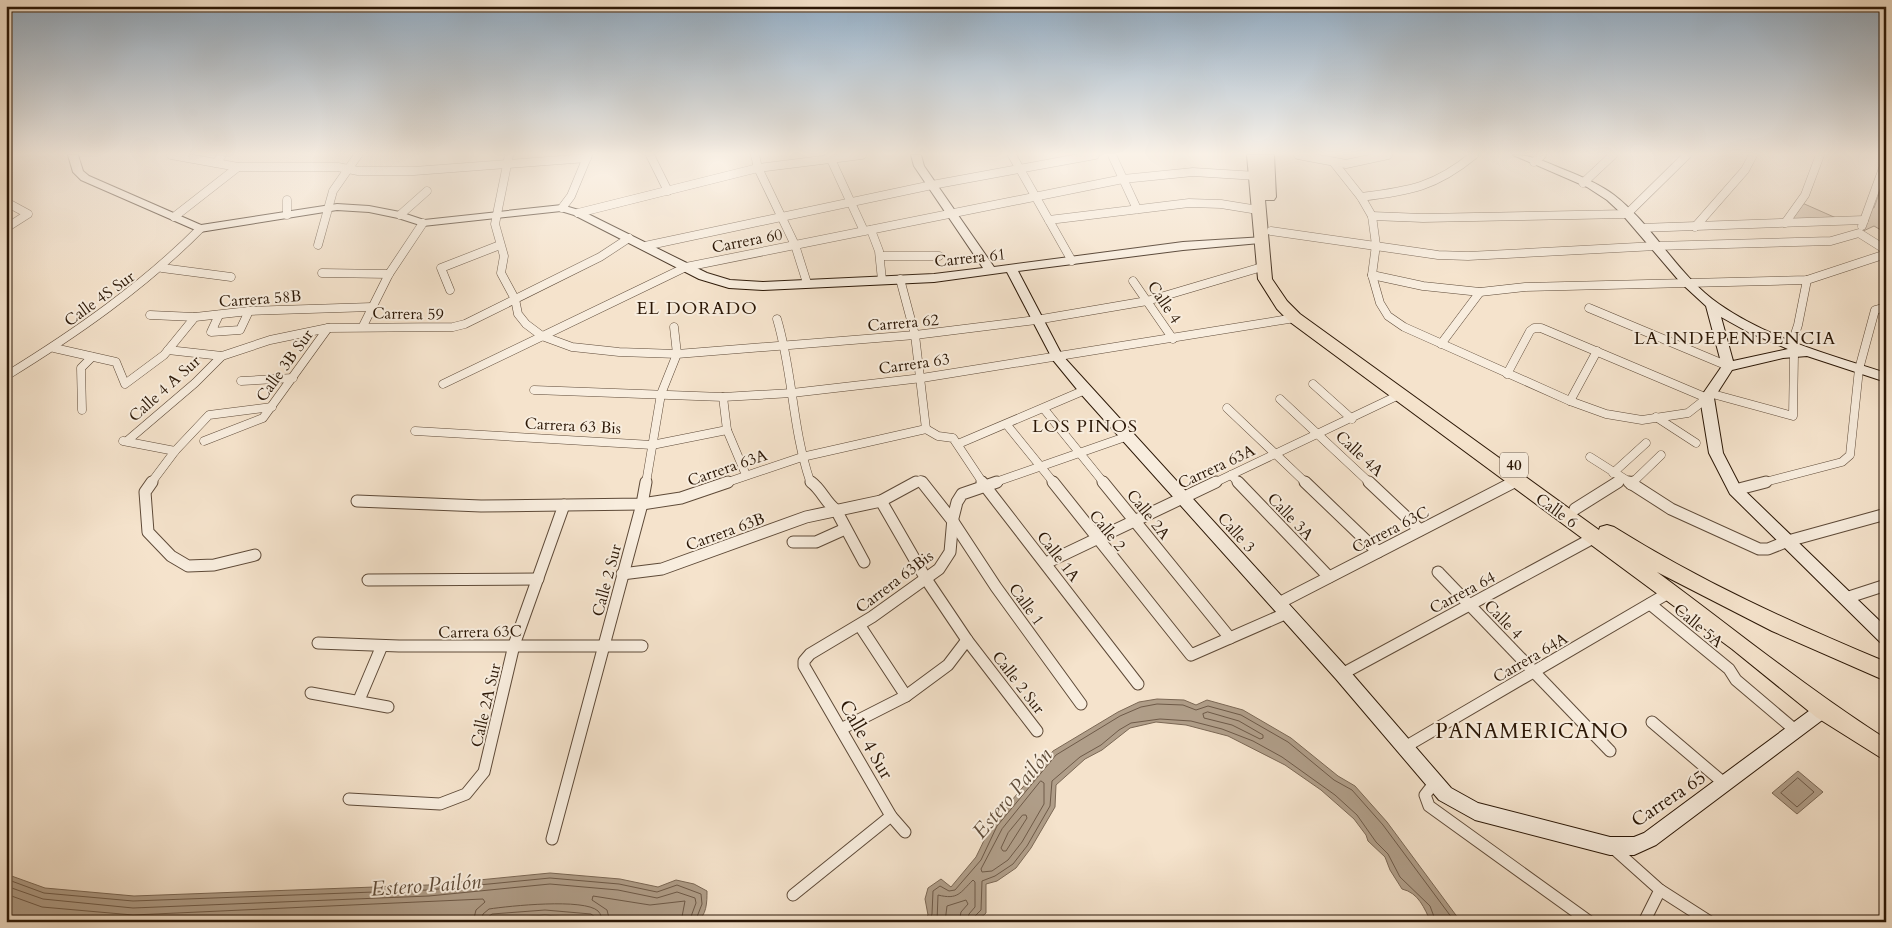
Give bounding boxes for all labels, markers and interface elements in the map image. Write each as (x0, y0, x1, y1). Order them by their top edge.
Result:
street label: Carrera 60 (710, 223, 784, 259)
street label: Carrera 61 (933, 243, 1007, 273)
street label: Calle 4S Sur (60, 266, 139, 332)
street label: Calle 4 (1142, 277, 1186, 328)
street label: Carrera 58B (218, 285, 302, 313)
district label: EL DORADO (636, 296, 758, 321)
street label: Carrera 59 (372, 302, 444, 326)
street label: Carrera 62 (866, 309, 940, 337)
street label: Calle 3B Sur (251, 325, 319, 406)
district label: LA INDEPENDENCIA (1634, 326, 1836, 351)
street label: Carrera 63 (877, 348, 951, 380)
street label: Calle 4 A Sur (124, 350, 205, 427)
street label: Carrera 63 Bis (524, 412, 622, 440)
district label: LOS PINOS (1032, 414, 1138, 439)
street label: Calle 4A (1330, 426, 1389, 482)
street label: Carrera 63A (1174, 439, 1259, 494)
street label: Carrera 63A (685, 444, 771, 492)
road number: 40 (1500, 452, 1528, 478)
street label: Calle 2A (1121, 485, 1176, 545)
street label: Calle 3A (1262, 488, 1319, 546)
street label: Calle 6 (1531, 488, 1582, 534)
street label: Carrera 63C (1348, 501, 1433, 559)
street label: Calle 2 (1084, 505, 1131, 556)
street label: Carrera 63B (683, 507, 768, 556)
street label: Calle 3 (1212, 508, 1260, 558)
street label: Calle 1A (1032, 527, 1085, 587)
street label: Calle 2 Sur (587, 542, 627, 619)
street label: Carrera 63Bis (851, 545, 938, 618)
street label: Carrera 64 (1426, 566, 1499, 619)
street label: Calle 1 (1003, 579, 1049, 630)
street label: Calle 4 (1479, 595, 1528, 644)
street label: Calle 5A (1669, 599, 1728, 653)
street label: Carrera 63C (438, 620, 522, 644)
street label: Carrera 64A (1489, 627, 1572, 688)
street label: Calle 2 Sur (987, 647, 1050, 719)
street label: Calle 2A Sur (466, 661, 506, 749)
street label: Calle 4 Sur (833, 695, 899, 784)
district label: PANAMERICANO (1435, 717, 1629, 746)
water label: Estero Pailón (966, 741, 1059, 845)
street label: Carrera 65 (1626, 764, 1711, 833)
water label: Estero Pailón (370, 867, 483, 904)

